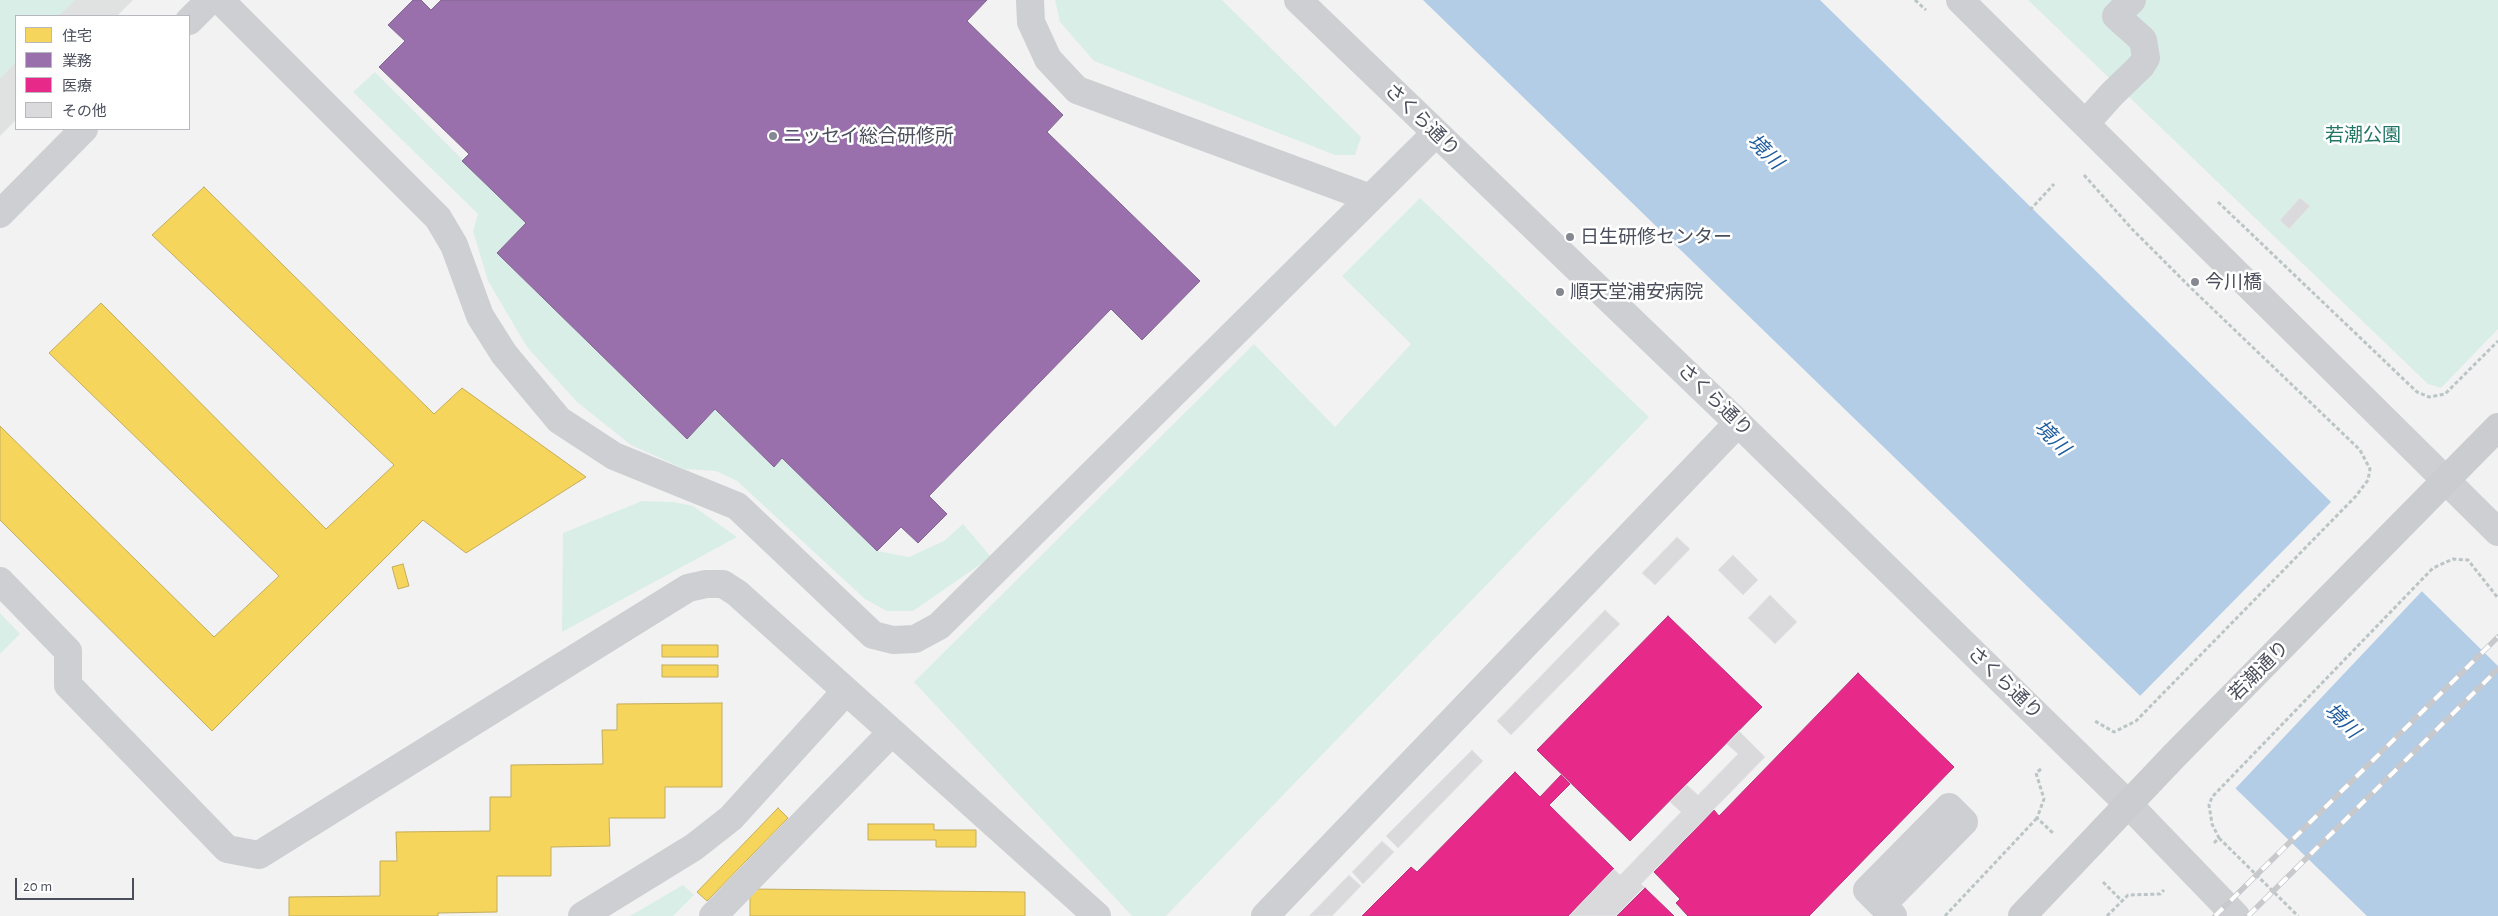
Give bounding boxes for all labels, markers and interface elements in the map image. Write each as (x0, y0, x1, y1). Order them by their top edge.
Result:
legend (15, 15, 190, 130)
text: 住宅 (62, 29, 92, 44)
text: 業務 (62, 54, 92, 69)
text: 医療 (62, 79, 92, 94)
street label: さくら通り (1380, 79, 1464, 161)
text: その他 (62, 104, 107, 119)
park label: 若潮公園 (2325, 124, 2401, 146)
place label: ニッセイ総合研修所 (783, 125, 954, 147)
water label: 境川 (1742, 129, 1788, 175)
marker: ニッセイ総合研修所 (767, 130, 779, 142)
place label: 日生研修センター (1580, 226, 1732, 248)
marker: 日生研修センター (1564, 231, 1576, 243)
place label: 今川橋 (2205, 271, 2262, 293)
marker: 今川橋 (2189, 276, 2201, 288)
place label: 順天堂浦安病院 (1570, 281, 1703, 303)
marker: 順天堂浦安病院 (1554, 286, 1566, 298)
street label: さくら通り (1673, 359, 1757, 441)
water label: 境川 (2029, 415, 2075, 461)
street label: 若潮通り (2224, 636, 2294, 706)
street label: さくら通り (1963, 642, 2047, 724)
water label: 境川 (2319, 698, 2365, 744)
scale bar (18, 868, 136, 900)
text: 20 m (23, 879, 52, 894)

